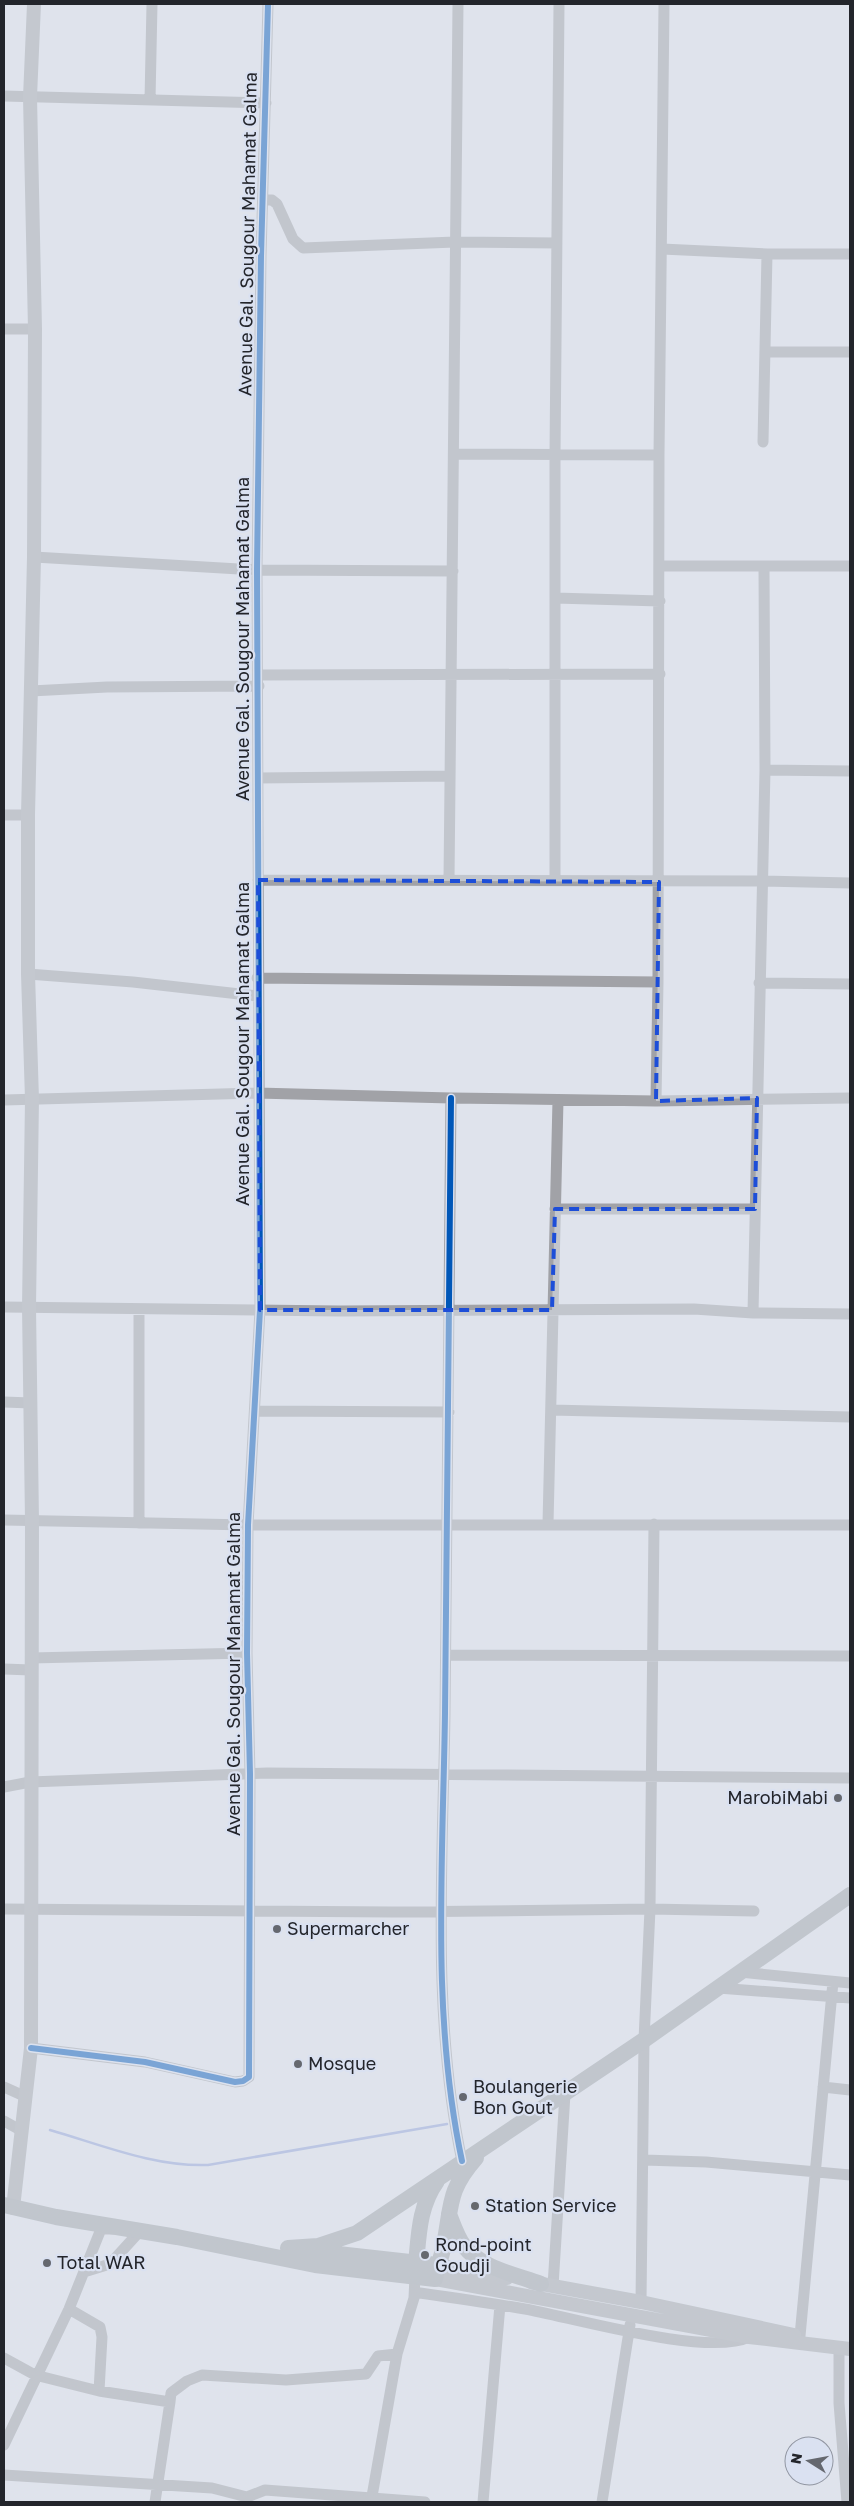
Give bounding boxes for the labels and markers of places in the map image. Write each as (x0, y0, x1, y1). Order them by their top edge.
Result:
place label: MarobiMabi (727, 1786, 828, 1808)
marker: MarobiMabi (832, 1792, 844, 1804)
place label: Supermarcher (287, 1917, 409, 1939)
marker: Supermarcher (271, 1923, 283, 1935)
place label: Mosque (308, 2052, 376, 2074)
marker: Mosque (292, 2058, 304, 2070)
place label: Boulangerie Bon Gout (473, 2075, 578, 2118)
marker: Boulangerie Bon Gout (457, 2091, 469, 2103)
place label: Station Service (485, 2194, 616, 2216)
marker: Station Service (469, 2200, 481, 2212)
place label: Rond-point Goudji (435, 2233, 532, 2276)
marker: Rond-point Goudji (419, 2249, 431, 2261)
place label: Total WAR (57, 2251, 145, 2273)
marker: Total WAR (41, 2257, 53, 2269)

